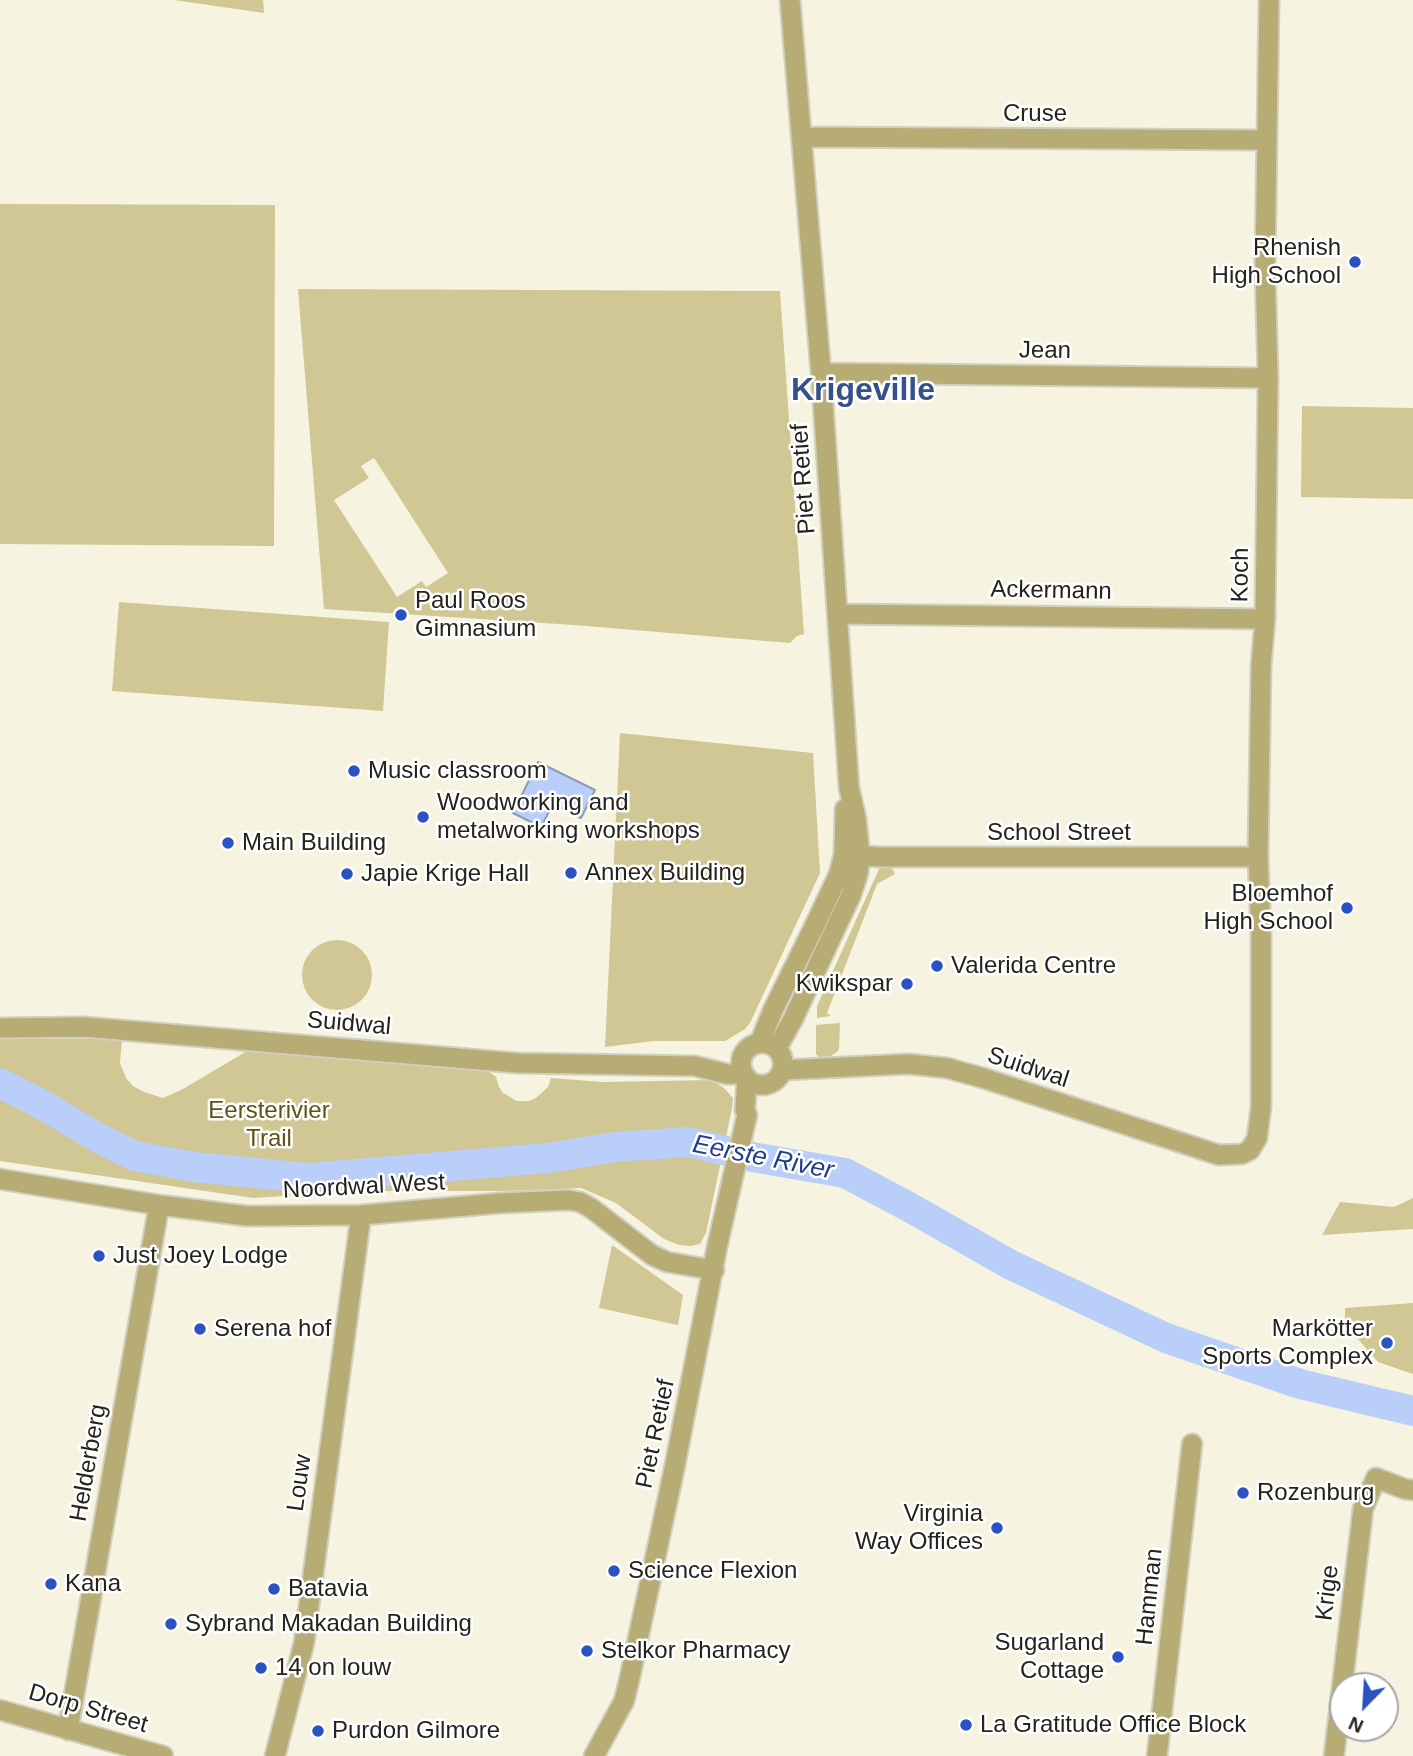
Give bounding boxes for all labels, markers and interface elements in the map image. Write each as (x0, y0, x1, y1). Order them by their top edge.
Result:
street label: Cruse (1003, 100, 1067, 128)
place label: Rhenish High School (1212, 234, 1341, 290)
marker: Rhenish High School (1347, 254, 1363, 270)
street label: Jean (1019, 336, 1071, 366)
district label: Krigeville (791, 372, 935, 410)
street label: Piet Retief (786, 423, 822, 535)
street label: Koch (1226, 547, 1256, 603)
street label: Ackermann (990, 576, 1112, 606)
place label: Paul Roos Gimnasium (415, 587, 536, 643)
marker: Paul Roos Gimnasium (393, 607, 409, 623)
place label: Music classroom (368, 757, 547, 785)
marker: Music classroom (346, 763, 362, 779)
place label: Woodworking and metalworking workshops (437, 789, 700, 845)
marker: Woodworking and metalworking workshops (415, 809, 431, 825)
street label: School Street (987, 819, 1131, 847)
place label: Main Building (242, 829, 386, 857)
marker: Main Building (220, 835, 236, 851)
place label: Annex Building (585, 859, 745, 887)
place label: Japie Krige Hall (361, 860, 529, 888)
marker: Annex Building (563, 865, 579, 881)
marker: Japie Krige Hall (339, 866, 355, 882)
place label: Bloemhof High School (1204, 880, 1333, 936)
marker: Bloemhof High School (1339, 900, 1355, 916)
place label: Valerida Centre (951, 952, 1116, 980)
marker: Valerida Centre (929, 958, 945, 974)
place label: Kwikspar (796, 970, 893, 998)
marker: Kwikspar (899, 976, 915, 992)
street label: Suidwal (306, 1006, 392, 1042)
street label: Suidwal (984, 1041, 1072, 1095)
park label: Eersterivier Trail (208, 1097, 330, 1153)
water label: Eerste River (690, 1129, 836, 1187)
street label: Noordwal West (282, 1168, 446, 1206)
place label: Just Joey Lodge (113, 1242, 288, 1270)
marker: Just Joey Lodge (91, 1248, 107, 1264)
place label: Serena hof (214, 1315, 331, 1343)
place label: Markötter Sports Complex (1202, 1315, 1373, 1371)
marker: Serena hof (192, 1321, 208, 1337)
marker: Markötter Sports Complex (1379, 1335, 1395, 1351)
street label: Piet Retief (630, 1377, 682, 1491)
street label: Helderberg (65, 1402, 113, 1524)
street label: Louw (282, 1453, 318, 1513)
place label: Rozenburg (1257, 1479, 1374, 1507)
marker: Rozenburg (1235, 1485, 1251, 1501)
place label: Virginia Way Offices (855, 1500, 983, 1556)
marker: Virginia Way Offices (989, 1520, 1005, 1536)
street label: Hamman (1131, 1547, 1169, 1647)
place label: Science Flexion (628, 1557, 797, 1585)
marker: Science Flexion (606, 1563, 622, 1579)
street label: Krige (1310, 1563, 1346, 1623)
place label: Kana (65, 1570, 121, 1598)
place label: Batavia (288, 1575, 368, 1603)
marker: Kana (43, 1576, 59, 1592)
marker: Batavia (266, 1581, 282, 1597)
place label: Sybrand Makadan Building (185, 1610, 472, 1638)
marker: Sybrand Makadan Building (163, 1616, 179, 1632)
place label: Sugarland Cottage (995, 1629, 1104, 1685)
place label: Stelkor Pharmacy (601, 1637, 790, 1665)
marker: Stelkor Pharmacy (579, 1643, 595, 1659)
marker: Sugarland Cottage (1110, 1649, 1126, 1665)
place label: 14 on louw (275, 1654, 391, 1682)
marker: 14 on louw (253, 1660, 269, 1676)
north arrow (1329, 1672, 1399, 1742)
street label: Dorp Street (25, 1678, 151, 1740)
place label: La Gratitude Office Block (980, 1711, 1246, 1739)
text: N (1346, 1712, 1367, 1737)
place label: Purdon Gilmore (332, 1717, 500, 1745)
marker: La Gratitude Office Block (958, 1717, 974, 1733)
marker: Purdon Gilmore (310, 1723, 326, 1739)

